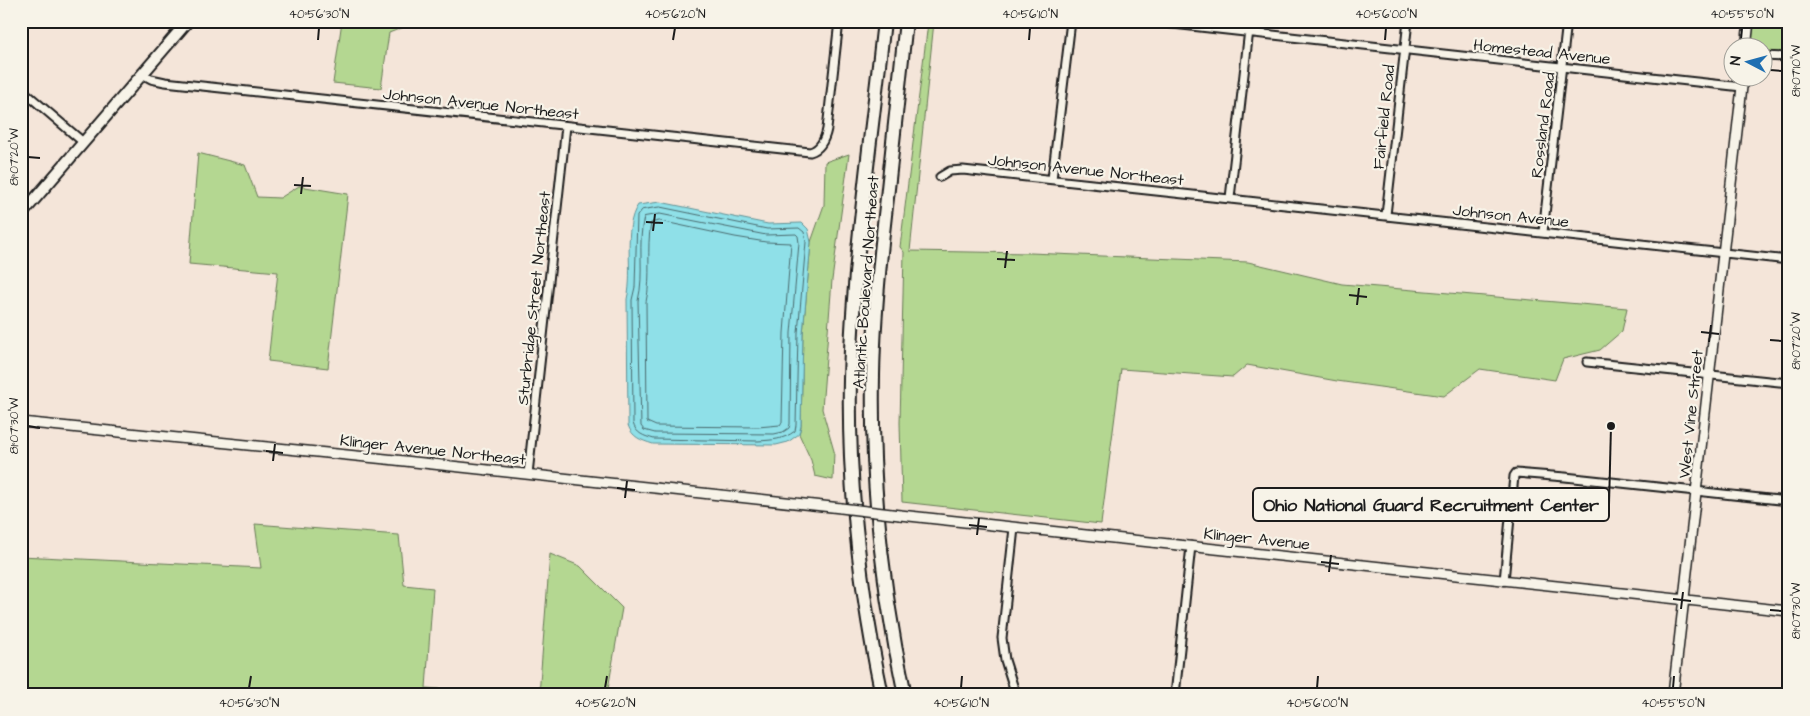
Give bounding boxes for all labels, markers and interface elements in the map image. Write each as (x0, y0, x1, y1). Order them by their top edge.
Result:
text: 40°56'30"N (289, 6, 350, 23)
text: 40°56'20"N (644, 6, 706, 23)
text: 40°56'10"N (1002, 6, 1058, 23)
text: 40°56'00"N (1355, 6, 1417, 23)
text: 40°55'50"N (1710, 6, 1774, 23)
street label: Homestead Avenue (1472, 34, 1612, 70)
north arrow (1722, 38, 1772, 88)
text: 81°07'10"W (1788, 44, 1805, 97)
text: N (1726, 55, 1746, 66)
street label: Fairfield Road (1368, 64, 1400, 170)
street label: Rossland Road (1526, 71, 1560, 179)
street label: Johnson Avenue Northeast (382, 83, 580, 125)
text: 81°07'20"W (6, 128, 23, 186)
street label: Johnson Avenue Northeast (987, 149, 1185, 191)
street label: Atlantic Boulevard Northeast (848, 174, 884, 390)
street label: Sturbridge Street Northeast (512, 190, 557, 406)
street label: Johnson Avenue (1452, 199, 1570, 233)
text: 81°07'20"W (1788, 312, 1805, 370)
street label: West Vine Street (1673, 348, 1709, 480)
text: 81°07'30"W (6, 397, 23, 454)
street label: Klinger Avenue Northeast (339, 429, 527, 472)
callout: Ohio National Guard Recruitment Center (1253, 488, 1609, 521)
text: Ohio National Guard Recruitment Center (1263, 493, 1599, 518)
street label: Klinger Avenue (1203, 522, 1311, 557)
text: 81°07'30"W (1788, 582, 1805, 639)
text: 40°56'30"N (219, 695, 280, 712)
text: 40°56'20"N (574, 695, 636, 712)
text: 40°56'10"N (933, 695, 989, 712)
text: 40°56'00"N (1286, 695, 1348, 712)
text: 40°55'50"N (1641, 695, 1705, 712)

